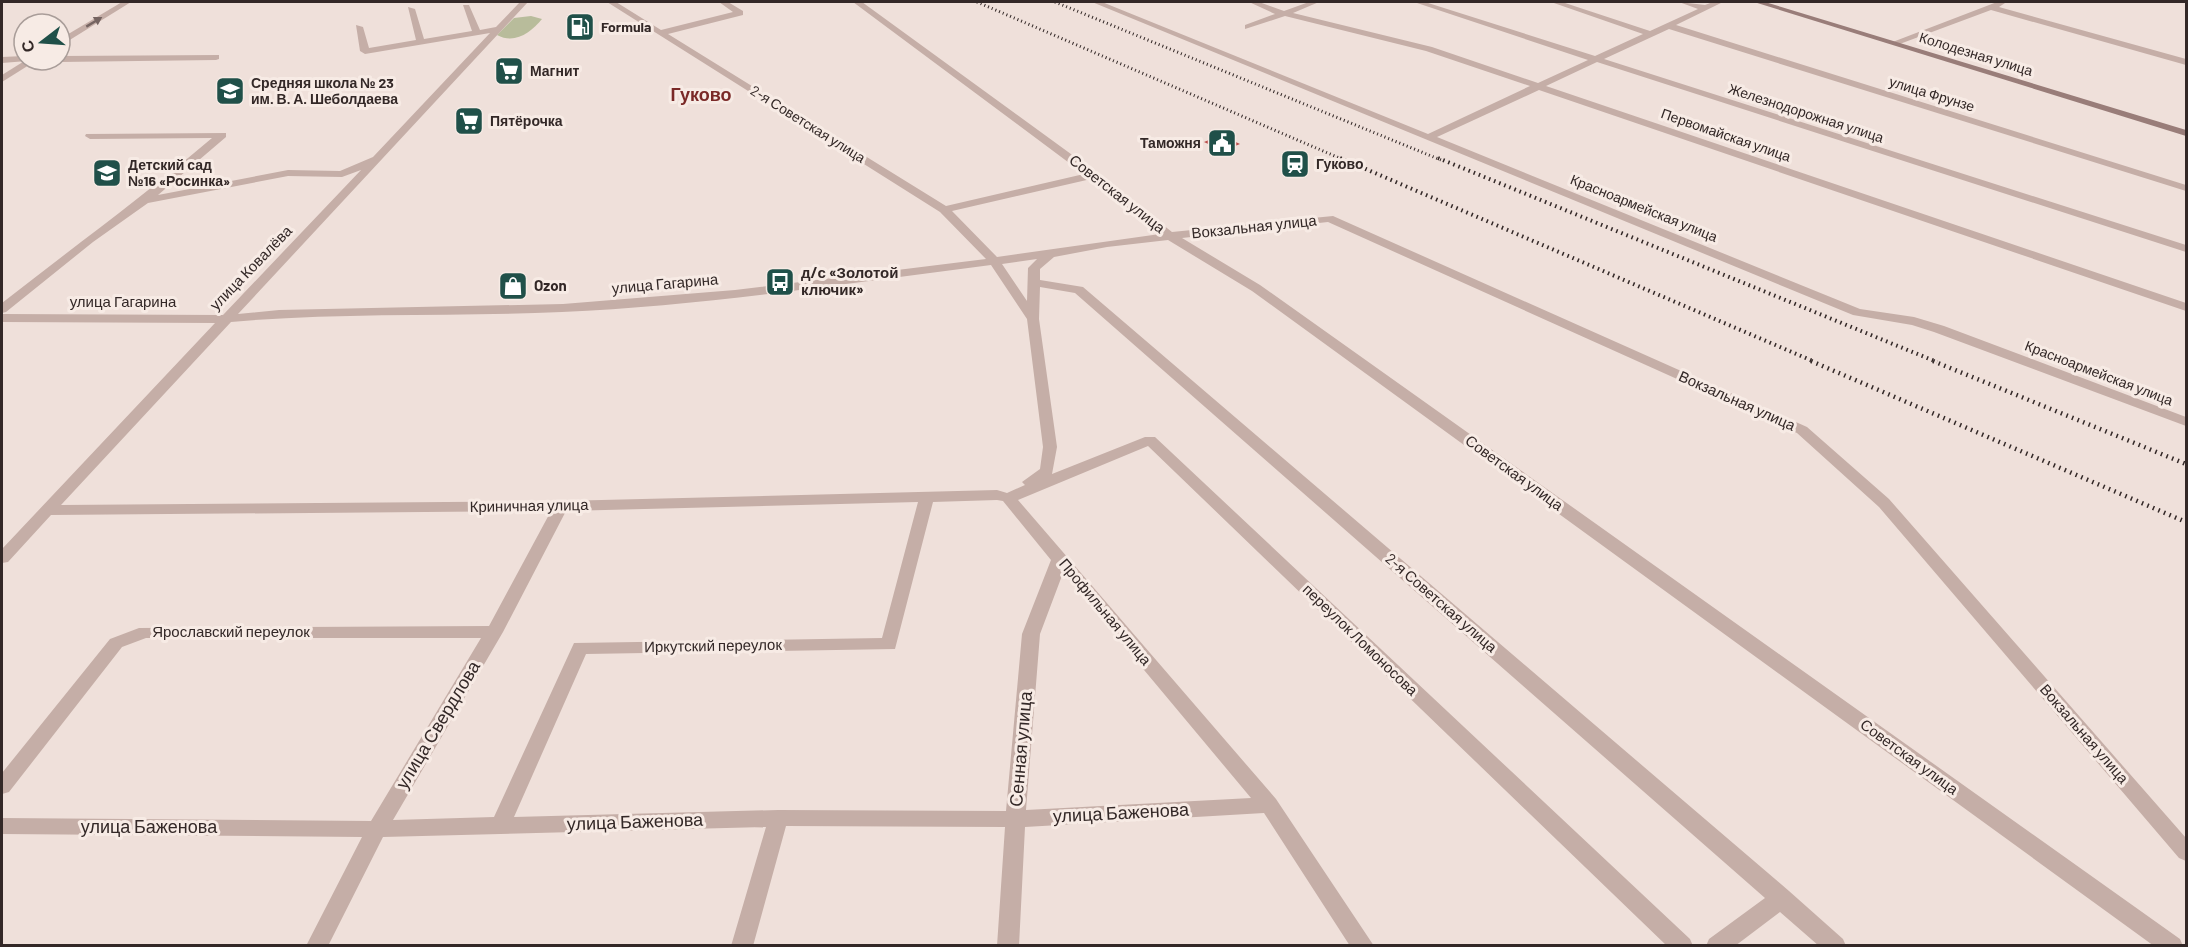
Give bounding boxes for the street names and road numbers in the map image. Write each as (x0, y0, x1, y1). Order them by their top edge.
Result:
street label: Колодезная улица (1917, 28, 2035, 79)
street label: улица Фрунзе (1887, 72, 1977, 115)
street label: Железнодорожная улица (1726, 79, 1886, 146)
street label: 2-я Советская улица (748, 81, 869, 166)
street label: Первомайская улица (1659, 104, 1793, 165)
street label: Советская улица (1066, 150, 1170, 237)
street label: Красноармейская улица (1568, 170, 1720, 245)
street label: Вокзальная улица (1190, 210, 1318, 242)
street label: улица Ковалёва (205, 221, 296, 313)
street label: улица Гагарина (611, 269, 719, 297)
street label: улица Гагарина (70, 292, 177, 310)
street label: Красноармейская улица (2023, 336, 2176, 409)
street label: Вокзальная улица (1676, 366, 1799, 434)
street label: Советская улица (1462, 431, 1568, 514)
street label: Криничная улица (469, 495, 589, 515)
street label: 2-я Советская улица (1382, 549, 1502, 656)
street label: Профильная улица (1056, 554, 1156, 669)
street label: переулок Ломоносова (1300, 580, 1422, 699)
street label: Ярославский переулок (152, 622, 310, 640)
street label: Иркутский переулок (644, 635, 782, 655)
street label: улица Свердлова (390, 656, 485, 793)
street label: Вокзальная улица (2037, 680, 2133, 787)
street label: Сенная улица (1004, 689, 1036, 808)
street label: Советская улица (1857, 715, 1963, 798)
street label: улица Баженова (1052, 797, 1191, 827)
street label: улица Баженова (566, 808, 704, 834)
street label: улица Баженова (81, 815, 218, 837)

